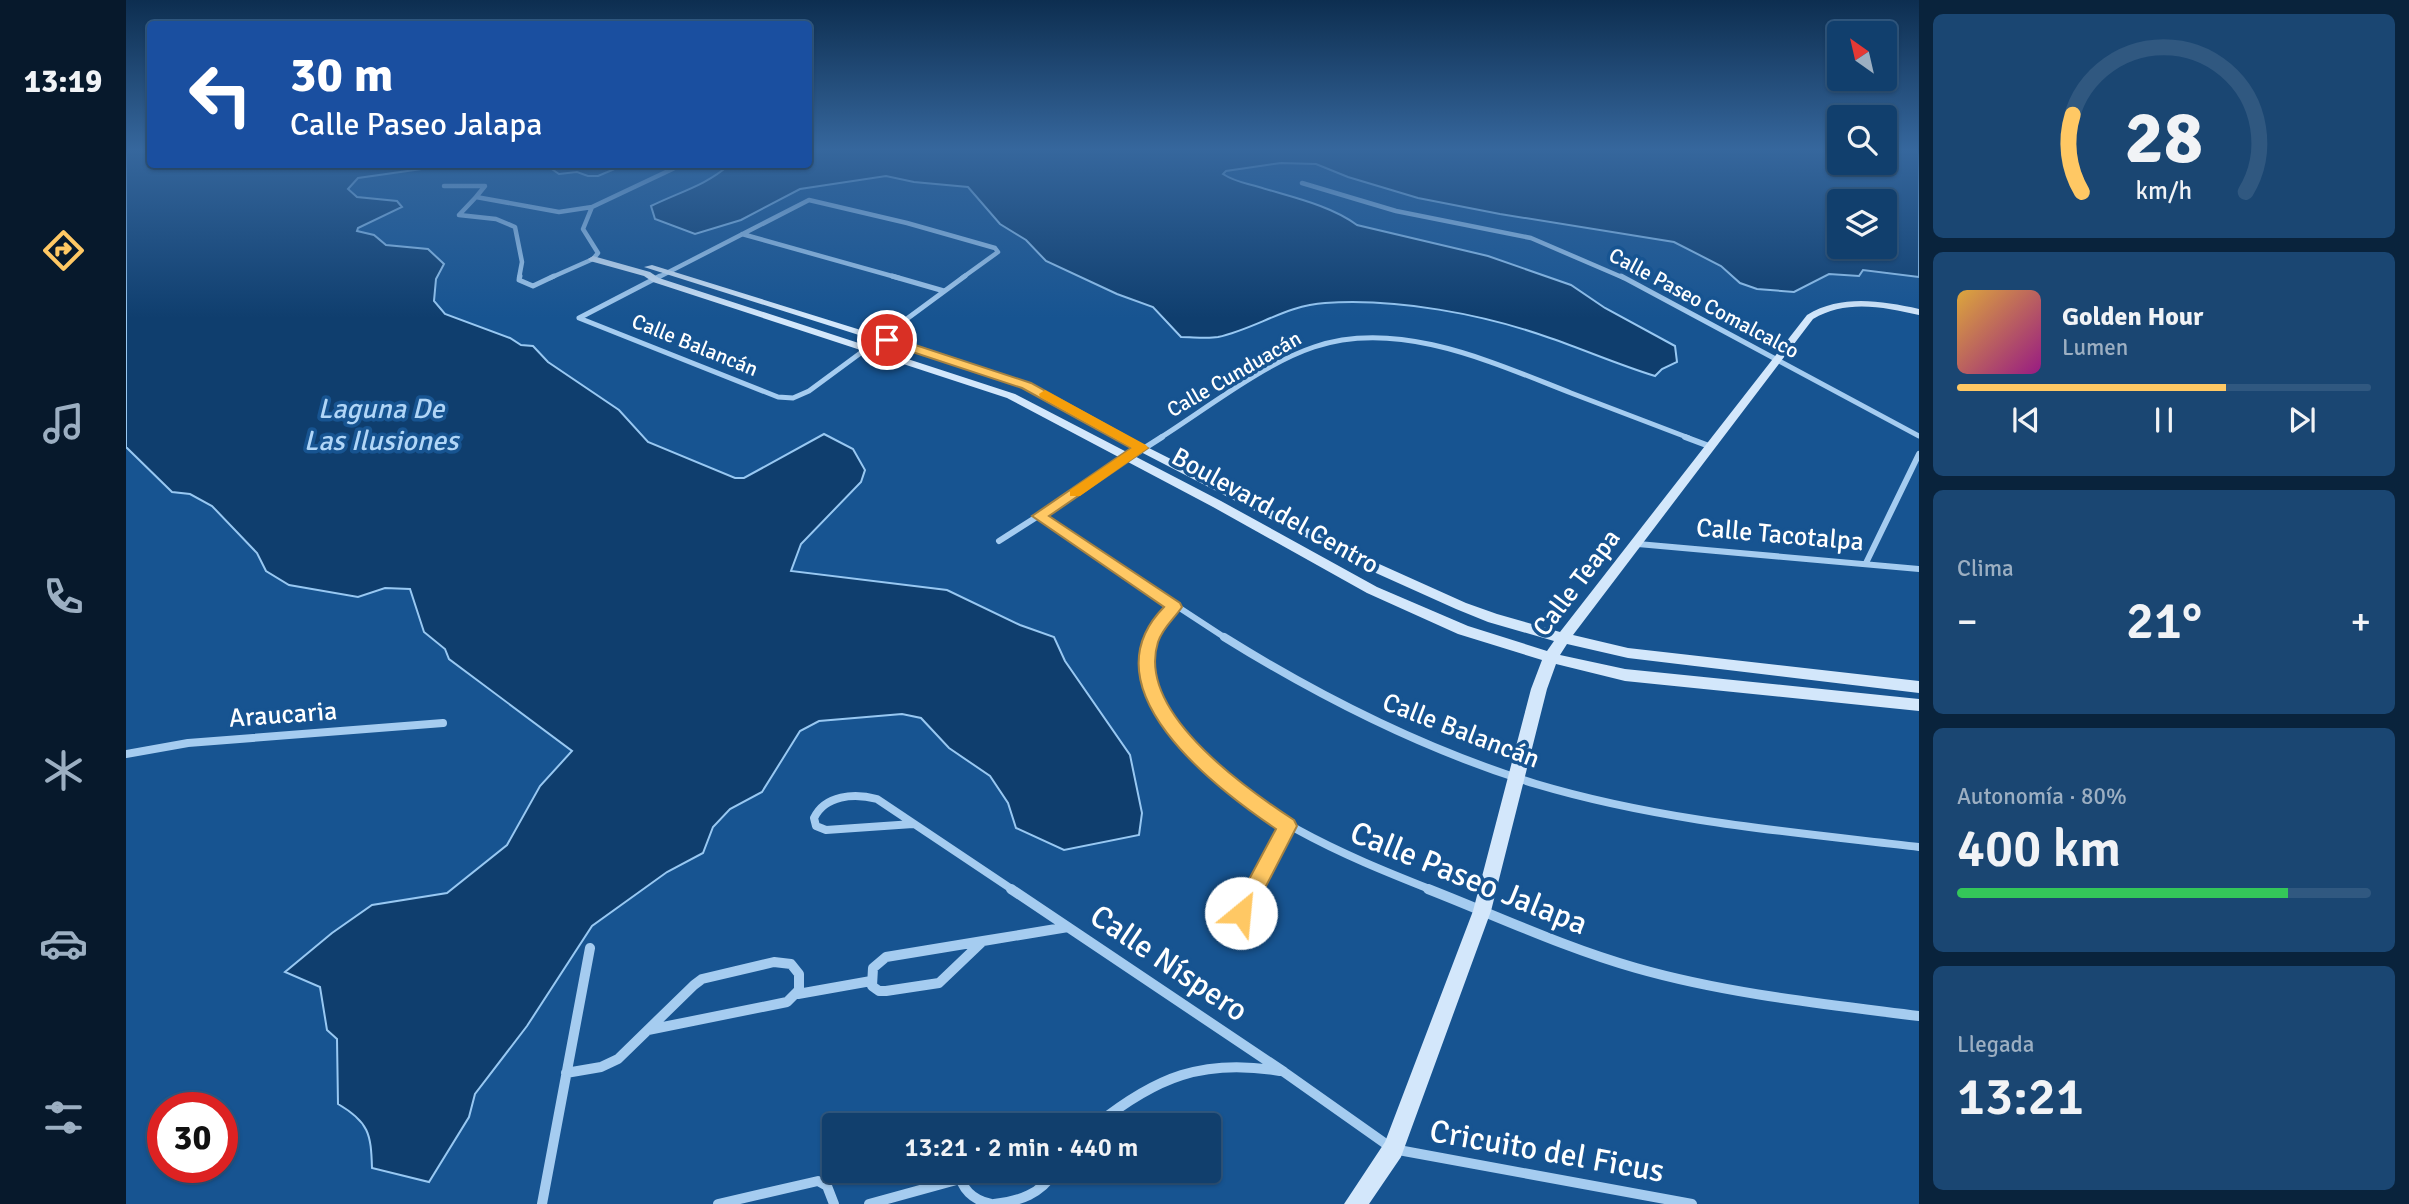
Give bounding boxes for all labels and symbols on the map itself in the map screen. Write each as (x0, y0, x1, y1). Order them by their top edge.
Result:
north arrow (1827, 21, 1897, 91)
street label: Calle Paseo Comalcalco (1605, 242, 1803, 364)
street label: Calle Balancán (628, 308, 762, 382)
pin (857, 310, 917, 370)
street label: Calle Cunduacán (1162, 325, 1306, 423)
water label: Laguna De Las Ilusiones (304, 392, 461, 458)
street label: Boulevard del Centro (1166, 441, 1384, 581)
street label: Calle Tacotalpa (1695, 512, 1865, 558)
street label: Calle Teapa (1526, 523, 1628, 643)
street label: Calle Balancán (1378, 686, 1544, 776)
street label: Araucaria (228, 695, 338, 735)
street label: Calle Paseo Jalapa (1345, 813, 1593, 943)
position arrow (1204, 876, 1278, 950)
street label: Calle Níspero (1083, 896, 1255, 1030)
speed limit sign: 30 (147, 1092, 238, 1183)
street label: Cricuito del Ficus (1427, 1111, 1667, 1191)

